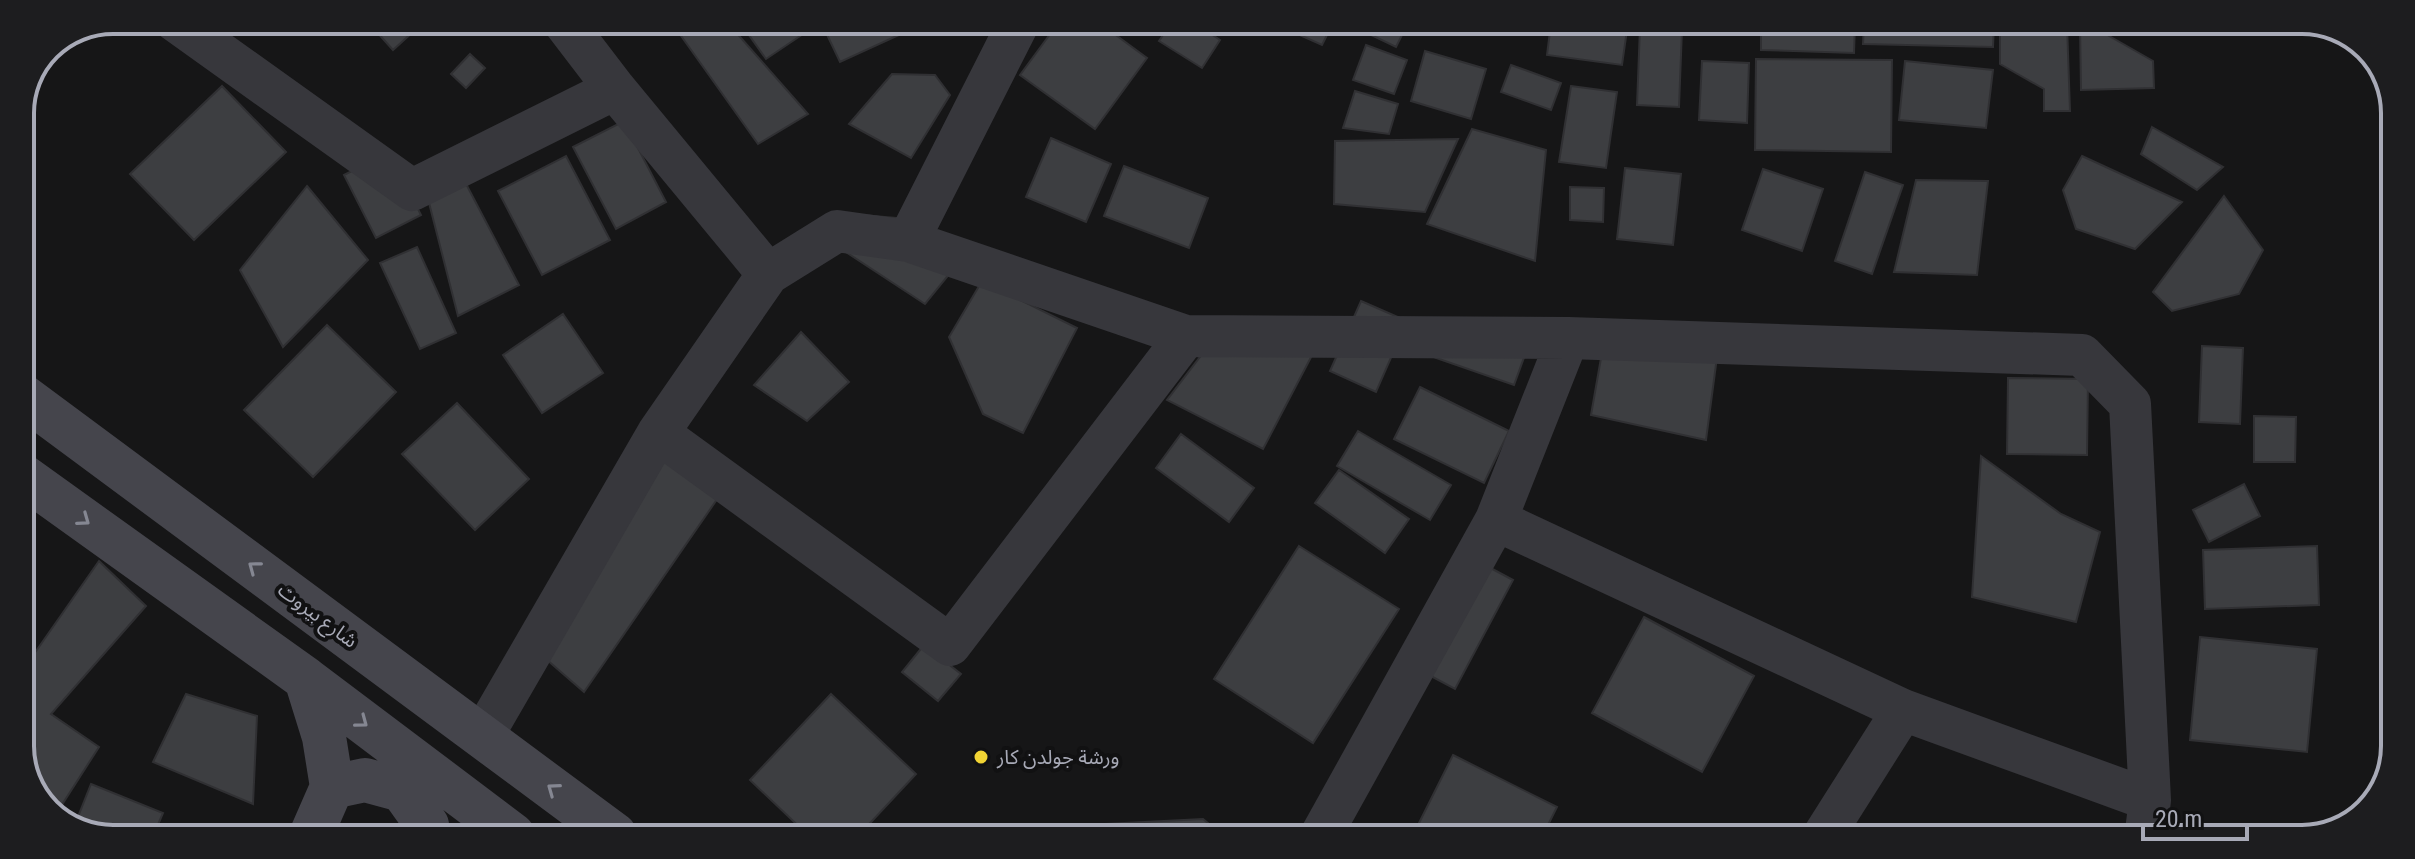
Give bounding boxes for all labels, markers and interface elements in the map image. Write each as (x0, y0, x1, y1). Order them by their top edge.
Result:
one-way arrow (75, 510, 89, 524)
one-way arrow (248, 563, 263, 577)
street label: شارع بيروت (272, 577, 362, 655)
one-way arrow (353, 712, 368, 726)
place label: ورشة جولدن كار (996, 745, 1119, 769)
marker: ورشة جولدن كار (972, 748, 990, 766)
one-way arrow (547, 784, 561, 799)
scale bar (2143, 791, 2247, 841)
text: 20 m (2155, 805, 2202, 833)

